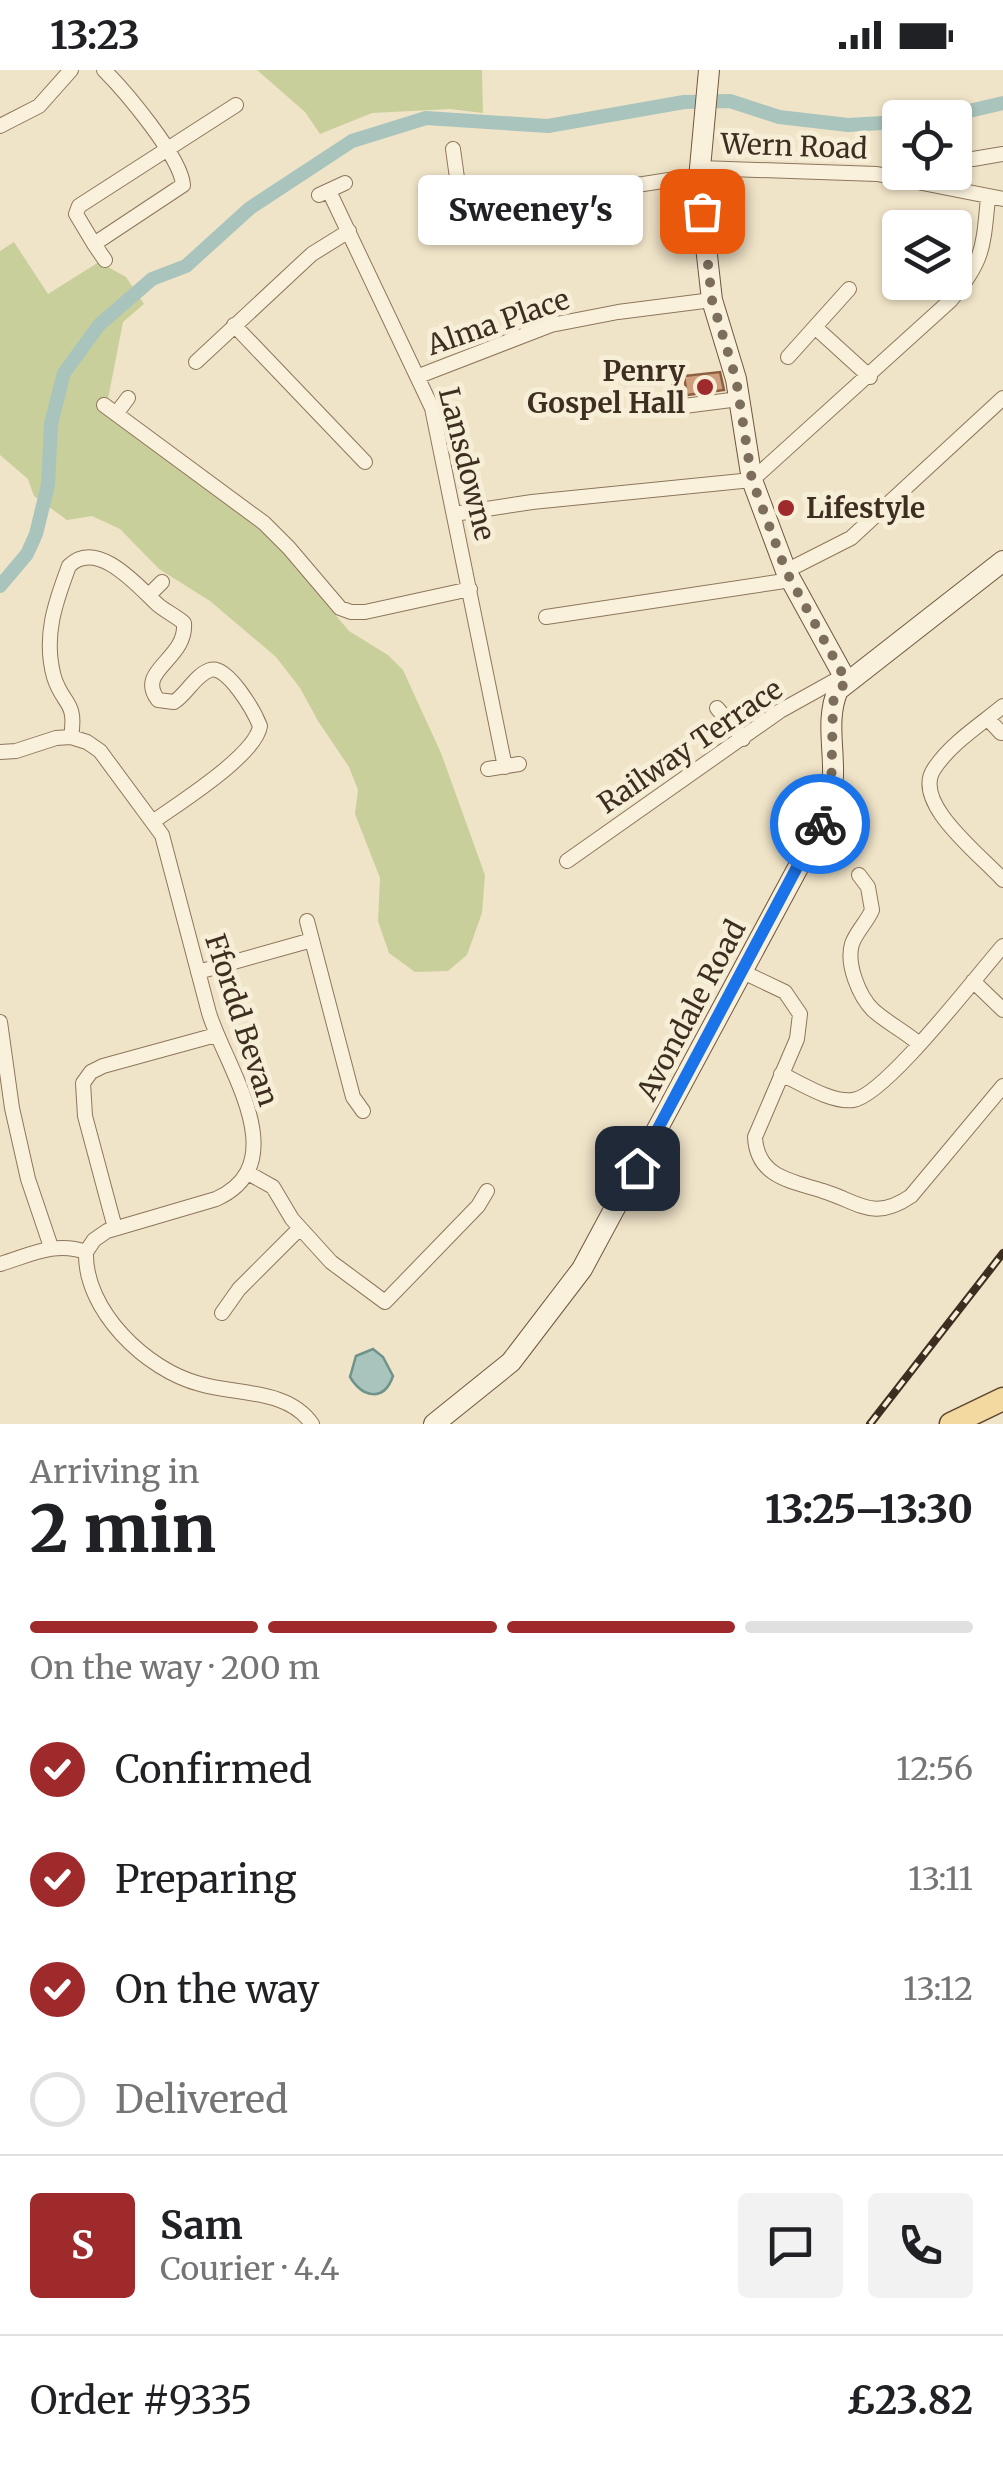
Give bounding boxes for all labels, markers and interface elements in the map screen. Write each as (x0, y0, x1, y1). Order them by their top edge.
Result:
text: 13:23 (50, 12, 140, 59)
map controls (882, 100, 972, 300)
button: locate (882, 100, 972, 190)
street label: Wern Road (719, 125, 868, 167)
pin (660, 169, 745, 254)
callout: Sweeney's (417, 176, 642, 246)
icon: bag (675, 184, 730, 239)
text: Sweeney's (448, 190, 613, 230)
button: layers (882, 210, 972, 300)
street label: Alma Place (421, 281, 574, 363)
place label: Penry Gospel Hall (527, 353, 685, 421)
marker: Penry Gospel Hall (694, 376, 716, 398)
street label: Lansdowne (431, 384, 503, 544)
place label: Lifestyle (806, 490, 925, 526)
marker: Lifestyle (775, 497, 797, 519)
street label: Railway Terrace (591, 671, 789, 821)
courier (770, 774, 870, 874)
icon: bike (793, 797, 848, 852)
street label: Avondale Road (628, 914, 754, 1107)
street label: Ffordd Bevan (197, 929, 287, 1111)
pin (595, 1126, 680, 1211)
icon: home (610, 1141, 665, 1196)
text: Arriving in (30, 1452, 199, 1492)
text: 13:25–13:30 (765, 1486, 973, 1533)
text: 2 min (30, 1488, 216, 1570)
text: On the way · 200 m (30, 1648, 320, 1688)
icon: check (30, 1742, 85, 1797)
text: Confirmed (115, 1746, 312, 1793)
text: 12:56 (896, 1749, 973, 1789)
icon: check (30, 1852, 85, 1907)
text: Preparing (115, 1856, 297, 1903)
text: 13:11 (908, 1859, 973, 1899)
icon: check (30, 1962, 85, 2017)
text: On the way (115, 1966, 319, 2013)
text: 13:12 (903, 1969, 973, 2009)
text: Delivered (115, 2076, 288, 2123)
button: chat (738, 2193, 843, 2298)
button: phone (868, 2193, 973, 2298)
text: Sam (160, 2202, 243, 2249)
text: S (71, 2222, 94, 2269)
text: Courier · 4.4 (160, 2249, 340, 2289)
text: Order #9335 (30, 2377, 252, 2424)
text: £23.82 (847, 2377, 973, 2424)

